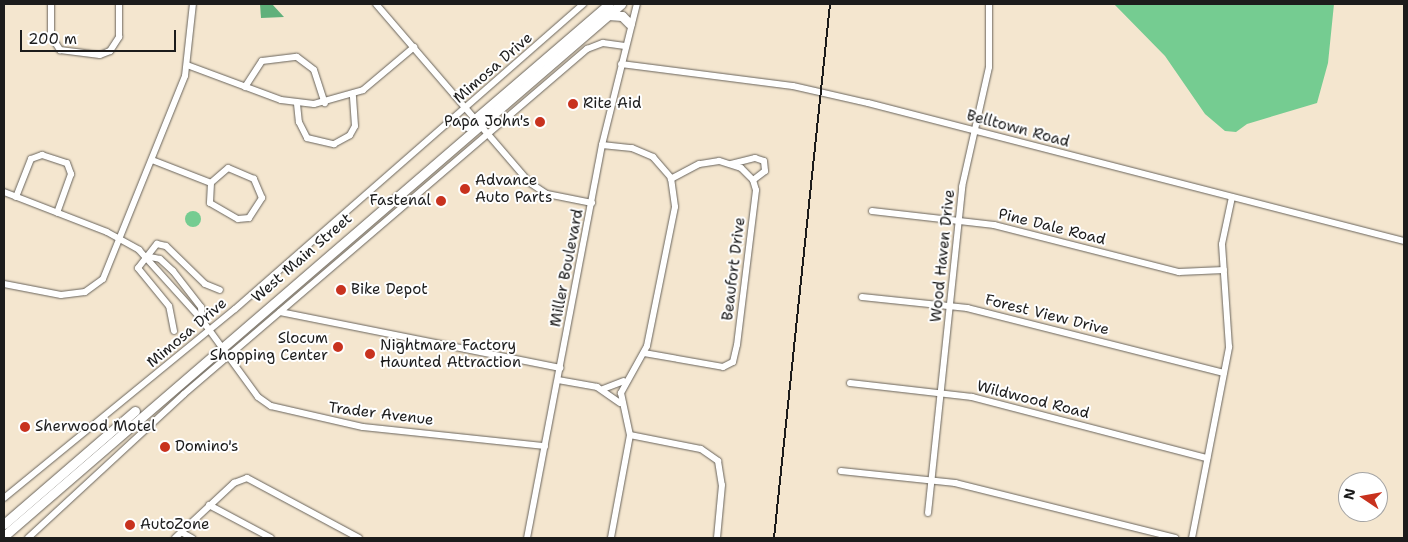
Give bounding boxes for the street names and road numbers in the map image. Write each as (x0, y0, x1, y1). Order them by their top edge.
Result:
street label: Mimosa Drive (450, 29, 536, 107)
street label: Belltown Road (965, 107, 1071, 151)
street label: Wood Haven Drive (927, 189, 959, 323)
street label: Pine Dale Road (996, 205, 1108, 249)
street label: Miller Boulevard (547, 207, 587, 329)
street label: West Main Street (248, 210, 356, 306)
street label: Beaufort Drive (719, 216, 749, 322)
street label: Forest View Drive (983, 291, 1111, 339)
street label: Mimosa Drive (143, 294, 231, 372)
street label: Wildwood Road (975, 377, 1091, 423)
street label: Trader Avenue (327, 399, 435, 429)

